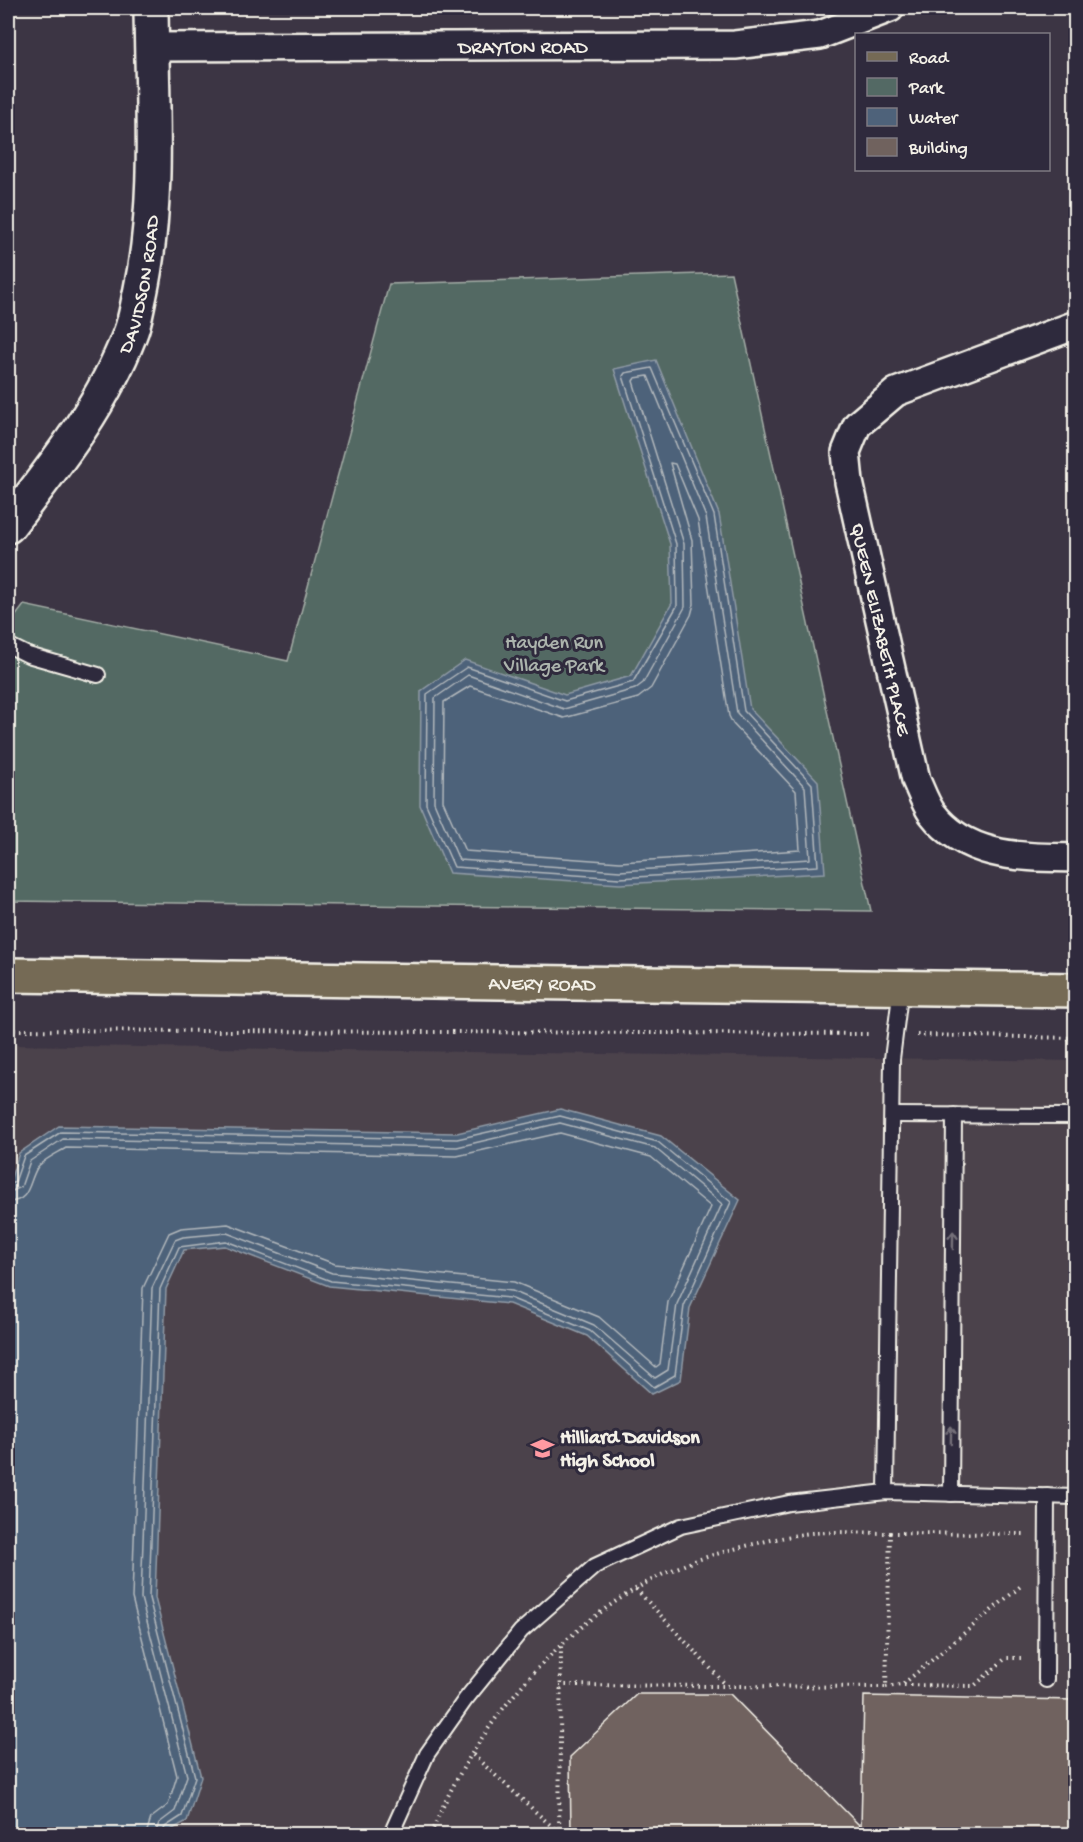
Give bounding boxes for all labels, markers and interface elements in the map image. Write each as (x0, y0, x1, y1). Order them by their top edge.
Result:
legend (855, 33, 1050, 171)
street label: DRAYTON ROAD (456, 38, 589, 61)
text: Road (909, 49, 950, 70)
text: Park (908, 79, 945, 100)
text: Water (909, 109, 959, 130)
text: Building (908, 139, 968, 160)
street label: DAVIDSON ROAD (114, 214, 166, 360)
street label: QUEEN ELIZABETH PLACE (844, 521, 914, 740)
park label: Hayden Run Village Park (503, 633, 606, 679)
street label: AVERY ROAD (488, 974, 597, 998)
one-way arrow (947, 1231, 959, 1251)
one-way arrow (945, 1426, 957, 1446)
place label: Hilliard Davidson High School (560, 1428, 700, 1474)
school or university icon: Hilliard Davidson High School (529, 1435, 555, 1461)

